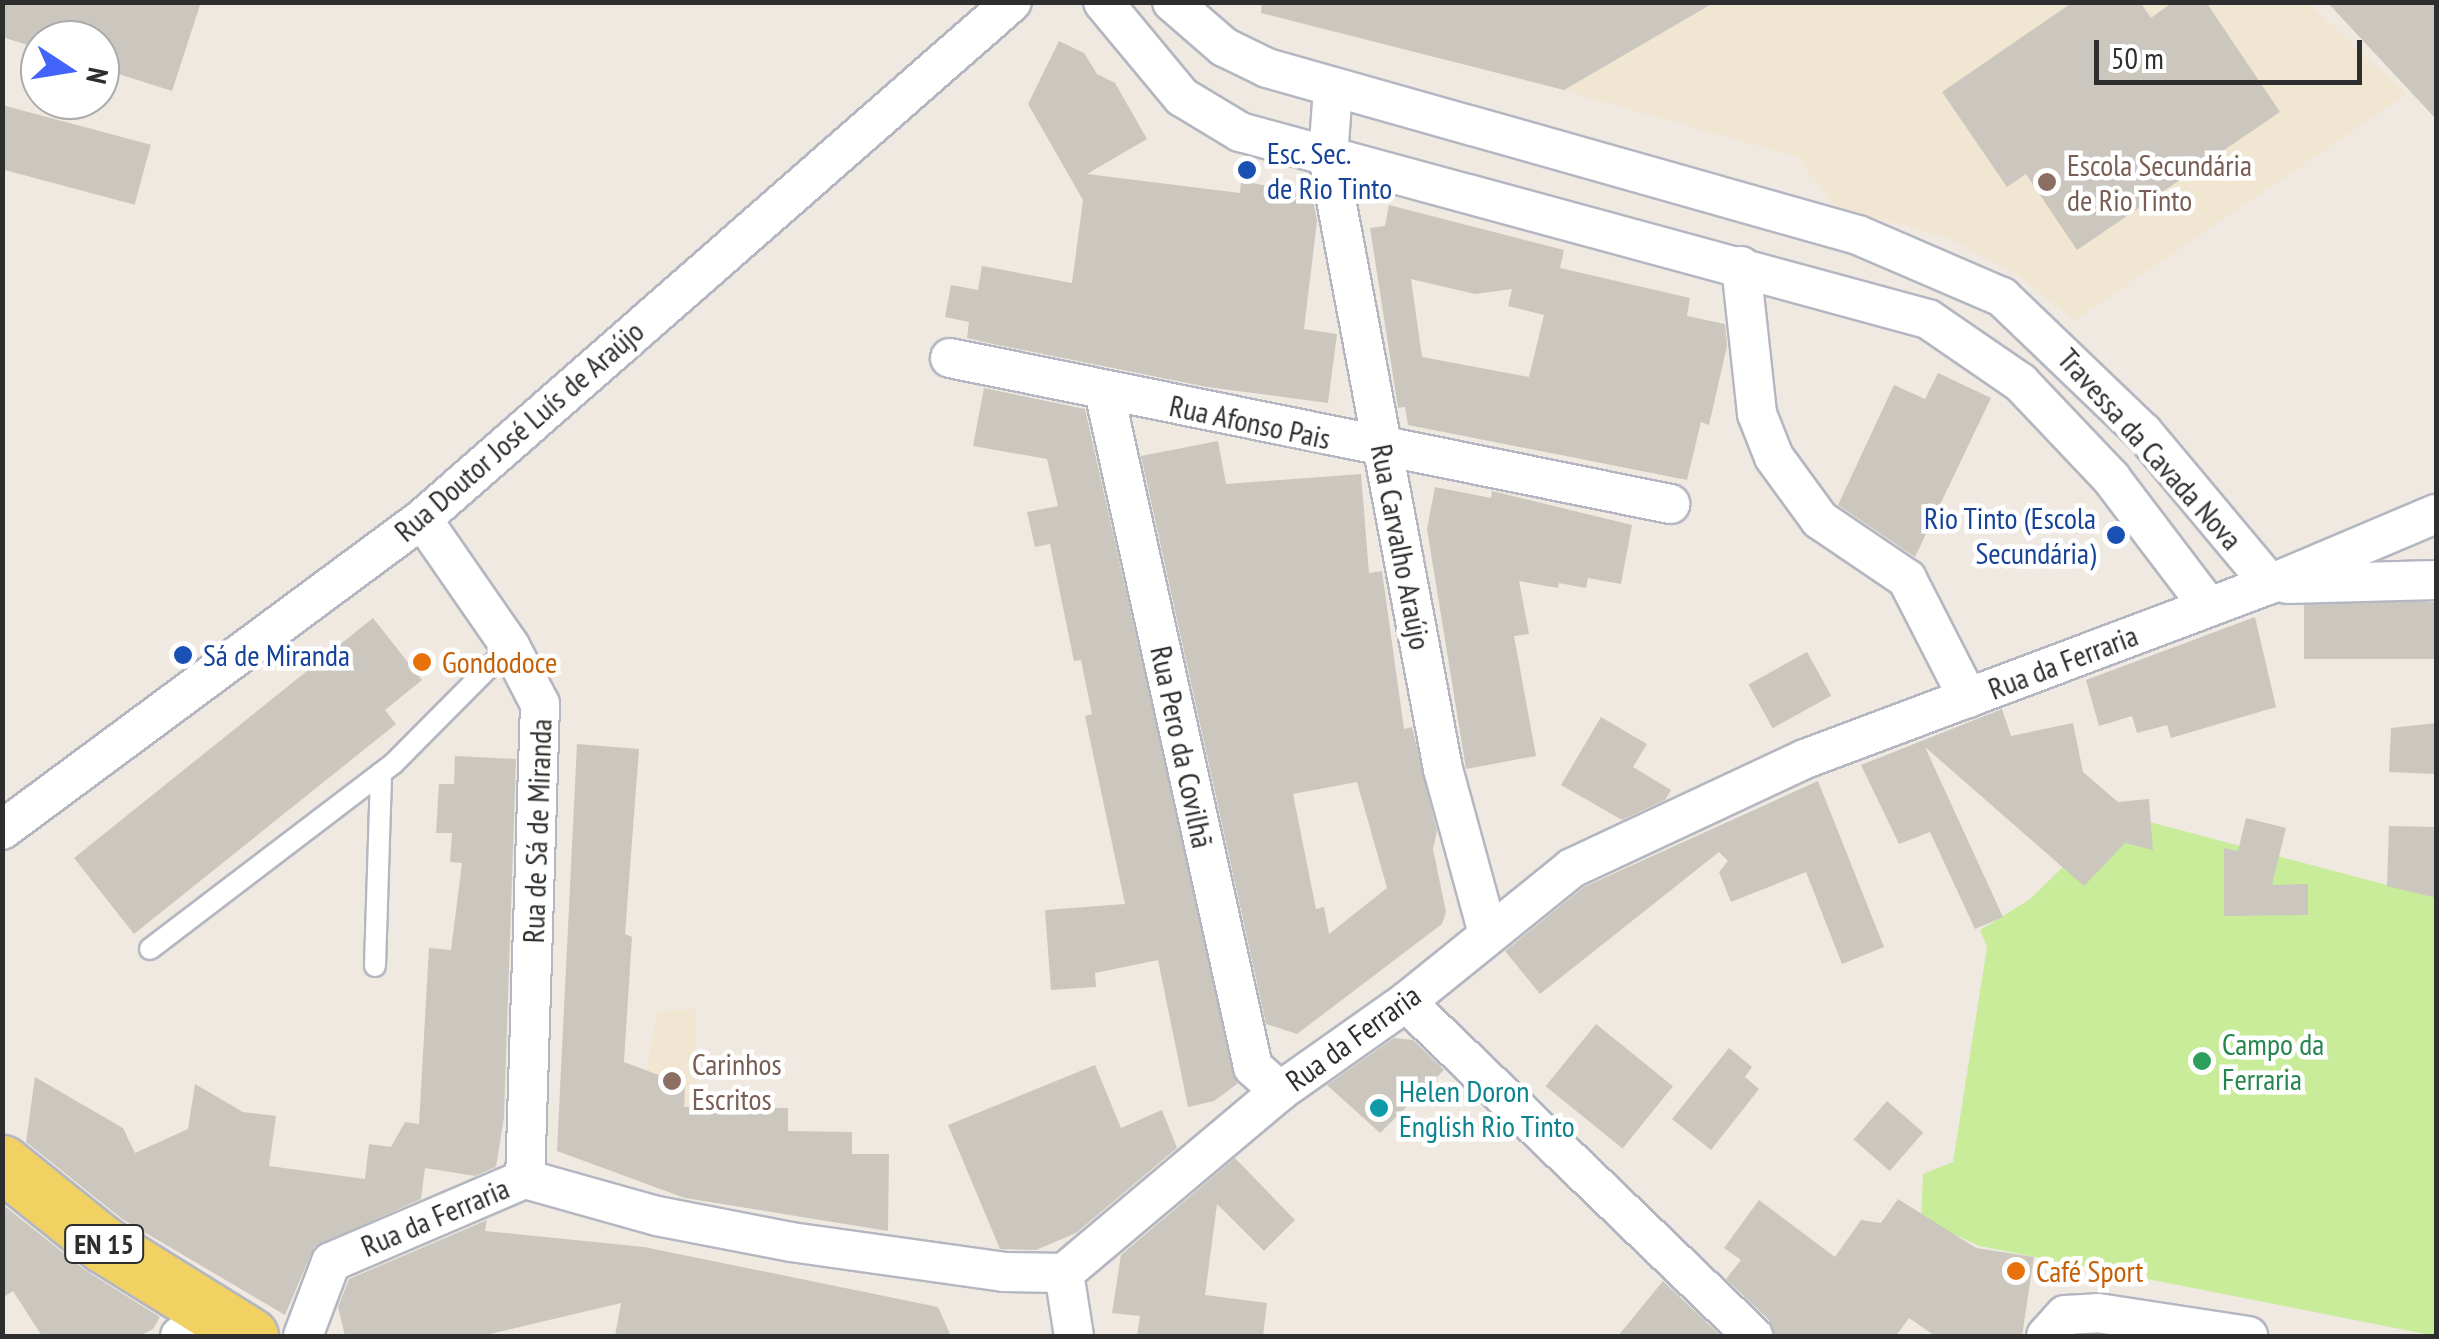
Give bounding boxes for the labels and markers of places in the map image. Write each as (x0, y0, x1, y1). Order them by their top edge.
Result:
place label: Esc. Sec. de Rio Tinto (1267, 135, 1393, 206)
place label: Escola Secundária de Rio Tinto (2067, 147, 2252, 218)
marker: Esc. Sec. de Rio Tinto (1236, 159, 1258, 181)
marker: Escola Secundária de Rio Tinto (2036, 171, 2058, 193)
place label: Rio Tinto (Escola Secundária) (1923, 500, 2096, 570)
marker: Rio Tinto (Escola Secundária) (2105, 524, 2127, 546)
place label: Sá de Miranda (203, 637, 350, 673)
marker: Sá de Miranda (172, 644, 194, 666)
place label: Gondodoce (442, 644, 557, 680)
marker: Gondodoce (411, 651, 433, 673)
place label: Campo da Ferraria (2222, 1026, 2324, 1096)
place label: Carinhos Escritos (692, 1046, 782, 1116)
marker: Campo da Ferraria (2191, 1050, 2213, 1072)
marker: Carinhos Escritos (661, 1070, 683, 1092)
place label: Helen Doron English Rio Tinto (1399, 1073, 1575, 1144)
marker: Helen Doron English Rio Tinto (1368, 1097, 1390, 1119)
place label: Café Sport (2036, 1253, 2144, 1289)
marker: Café Sport (2005, 1260, 2027, 1282)

